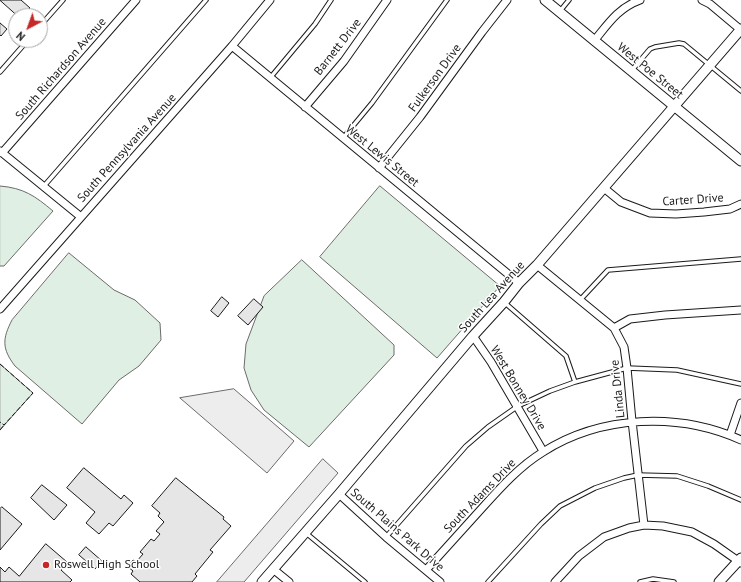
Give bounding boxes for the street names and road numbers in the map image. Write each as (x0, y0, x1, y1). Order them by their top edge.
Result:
street label: South Richardson Avenue (13, 15, 109, 123)
street label: Barnett Drive (311, 16, 365, 78)
street label: West Poe Street (614, 40, 686, 102)
street label: Fulkerson Drive (406, 41, 464, 115)
street label: South Pennsylvania Avenue (75, 91, 179, 205)
street label: West Lewis Street (342, 122, 422, 190)
street label: Carter Drive (662, 191, 724, 209)
street label: South Lea Avenue (456, 258, 528, 336)
street label: West Bonney Drive (487, 343, 549, 433)
street label: Linda Drive (608, 359, 628, 419)
street label: South Adams Drive (441, 456, 519, 536)
street label: South Plains Park Drive (347, 485, 447, 575)

